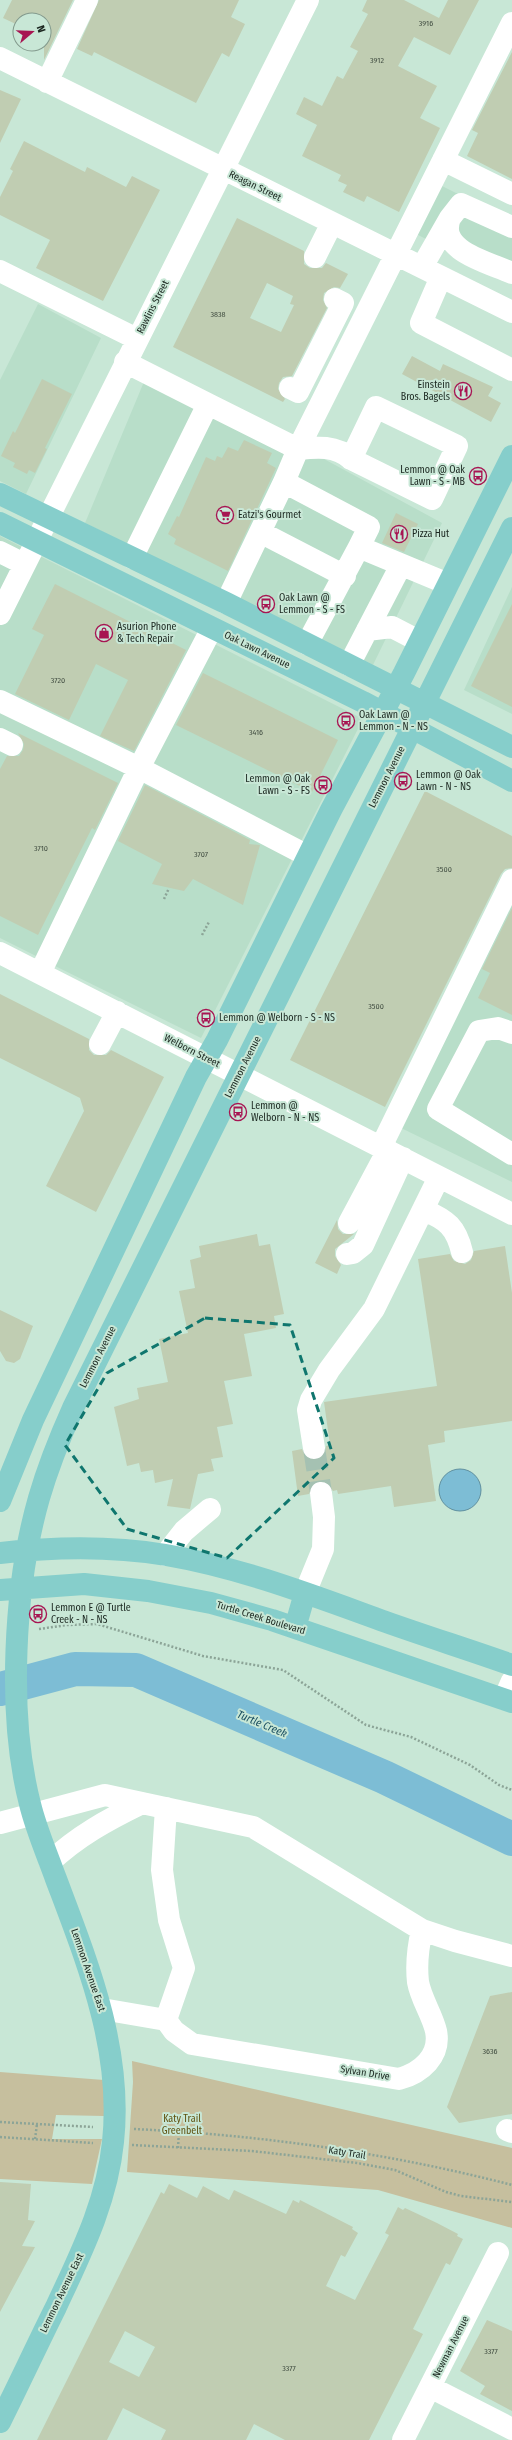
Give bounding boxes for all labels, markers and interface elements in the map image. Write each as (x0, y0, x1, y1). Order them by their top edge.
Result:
north arrow (12, 12, 52, 52)
house number: 3916 (419, 19, 433, 28)
text: N (34, 24, 48, 34)
house number: 3912 (370, 56, 384, 65)
street label: Reagan Street (227, 168, 284, 204)
street label: Rawlins Street (134, 278, 172, 336)
house number: 3838 (210, 310, 226, 319)
place label: Einstein Bros. Bagels (401, 379, 450, 403)
restaurant icon: Einstein Bros. Bagels (453, 381, 473, 401)
place label: Lemmon @ Oak Lawn - S - MB (400, 464, 466, 488)
bus stop icon: Lemmon @ Oak Lawn - S - MB (468, 466, 488, 486)
supermarket icon: Eatzi's Gourmet (215, 505, 235, 525)
place label: Eatzi's Gourmet (238, 509, 302, 521)
restaurant icon: Pizza Hut (389, 524, 409, 544)
place label: Pizza Hut (412, 528, 450, 540)
place label: Oak Lawn @ Lemmon - S - FS (279, 592, 345, 616)
bus stop icon: Oak Lawn @ Lemmon - S - FS (256, 594, 276, 614)
place label: Asurion Phone & Tech Repair (117, 621, 176, 645)
shop icon: Asurion Phone & Tech Repair (94, 623, 114, 643)
street label: Oak Lawn Avenue (222, 629, 292, 671)
house number: 3720 (51, 676, 65, 685)
place label: Oak Lawn @ Lemmon - N - NS (359, 709, 428, 733)
bus stop icon: Oak Lawn @ Lemmon - N - NS (336, 711, 356, 731)
house number: 3416 (249, 728, 263, 737)
street label: Lemmon Avenue (366, 744, 408, 810)
place label: Lemmon @ Oak Lawn - N - NS (416, 769, 481, 793)
bus stop icon: Lemmon @ Oak Lawn - N - NS (393, 771, 413, 791)
place label: Lemmon @ Oak Lawn - S - FS (245, 773, 310, 797)
bus stop icon: Lemmon @ Oak Lawn - S - FS (313, 775, 333, 795)
house number: 3710 (34, 844, 48, 853)
house number: 3707 (194, 850, 209, 859)
house number: 3500 (436, 865, 452, 874)
house number: 3500 (368, 1002, 384, 1011)
bus stop icon: Lemmon @ Welborn - S - NS (196, 1008, 216, 1028)
place label: Lemmon @ Welborn - S - NS (219, 1012, 335, 1024)
street label: Welborn Street (162, 1032, 223, 1071)
street label: Lemmon Avenue (222, 1034, 264, 1100)
place label: Lemmon @ Welborn - N - NS (251, 1100, 319, 1124)
bus stop icon: Lemmon @ Welborn - N - NS (228, 1102, 248, 1122)
street label: Lemmon Avenue (77, 1324, 119, 1390)
street label: Turtle Creek Boulevard (215, 1599, 307, 1637)
place label: Lemmon E @ Turtle Creek - N - NS (51, 1602, 131, 1626)
bus stop icon: Lemmon E @ Turtle Creek - N - NS (28, 1604, 48, 1624)
water label: Turtle Creek (235, 1708, 289, 1741)
street label: Lemmon Avenue East (68, 1927, 108, 2014)
house number: 3636 (482, 2047, 498, 2056)
street label: Sylvan Drive (339, 2063, 391, 2083)
park label: Katy Trail Greenbelt (162, 2113, 203, 2137)
street label: Katy Trail (327, 2144, 367, 2162)
street label: Lemmon Avenue East (38, 2251, 87, 2335)
street label: Newman Avenue (430, 2314, 472, 2380)
house number: 3377 (484, 2347, 499, 2356)
house number: 3377 (282, 2364, 297, 2373)

